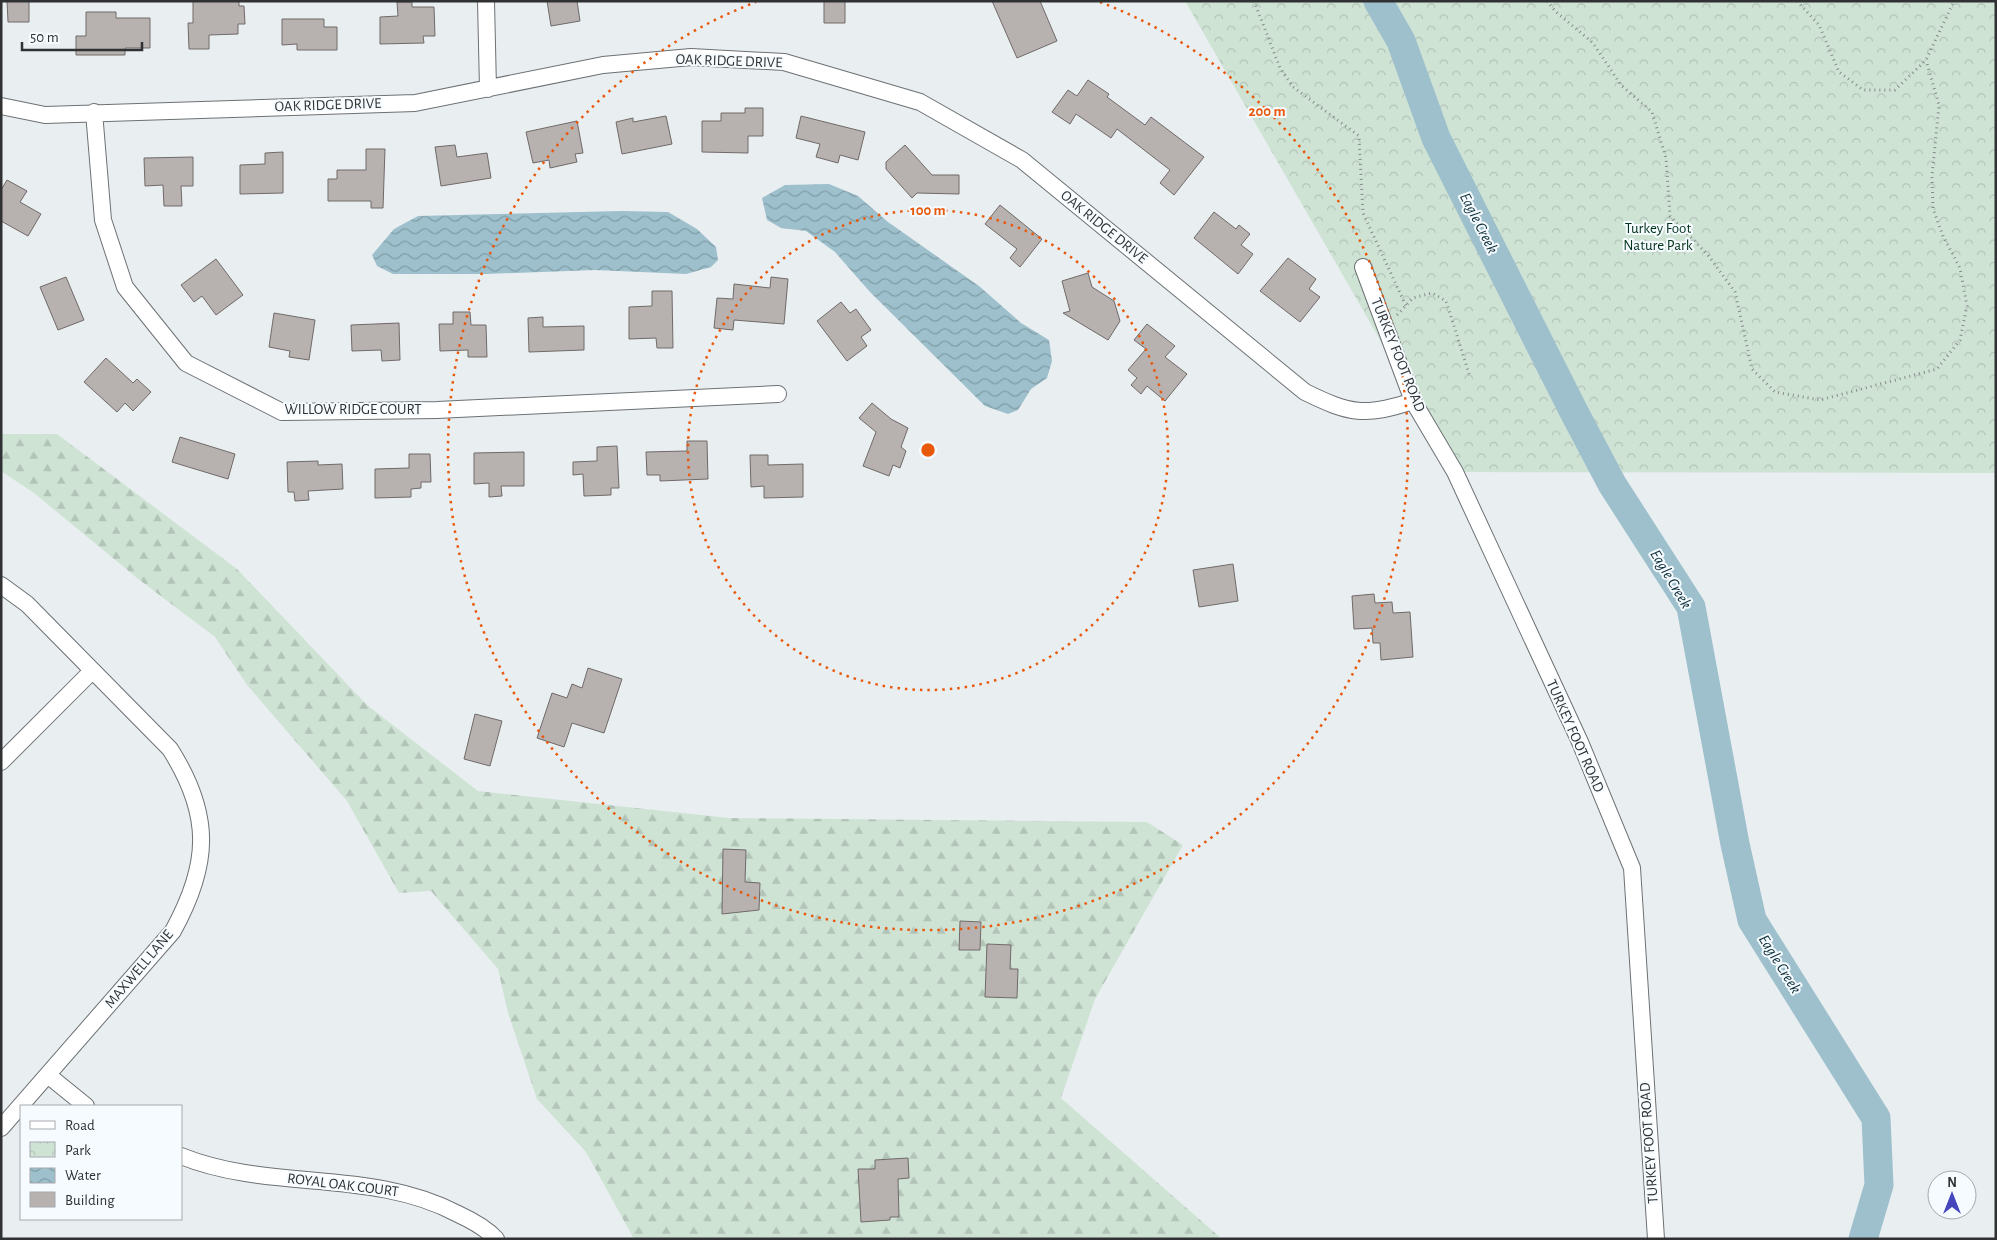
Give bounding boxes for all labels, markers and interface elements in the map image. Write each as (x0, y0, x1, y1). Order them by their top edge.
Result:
scale bar (22, 20, 142, 52)
text: 50 m (30, 30, 59, 45)
street label: OAK RIDGE DRIVE (675, 52, 783, 70)
street label: OAK RIDGE DRIVE (274, 96, 382, 114)
text: 200 m (1248, 104, 1286, 119)
street label: OAK RIDGE DRIVE (1058, 188, 1150, 266)
water label: Eagle Creek (1457, 190, 1501, 256)
text: 100 m (910, 203, 946, 218)
park label: Turkey Foot Nature Park (1623, 221, 1693, 253)
street label: TURKEY FOOT ROAD (1368, 296, 1428, 414)
street label: WILLOW RIDGE COURT (284, 402, 422, 417)
centre of rings (919, 441, 937, 459)
water label: Eagle Creek (1647, 547, 1695, 611)
street label: TURKEY FOOT ROAD (1543, 677, 1607, 795)
street label: MAXWELL LANE (102, 927, 176, 1011)
water label: Eagle Creek (1756, 932, 1804, 996)
street label: TURKEY FOOT ROAD (1637, 1082, 1661, 1204)
legend (20, 1105, 182, 1220)
text: Road (65, 1118, 95, 1133)
text: Park (65, 1143, 91, 1158)
text: Water (65, 1168, 101, 1183)
north arrow (1927, 1170, 1977, 1220)
street label: ROYAL OAK COURT (286, 1171, 400, 1199)
text: N (1947, 1176, 1957, 1190)
text: Building (65, 1193, 115, 1208)

